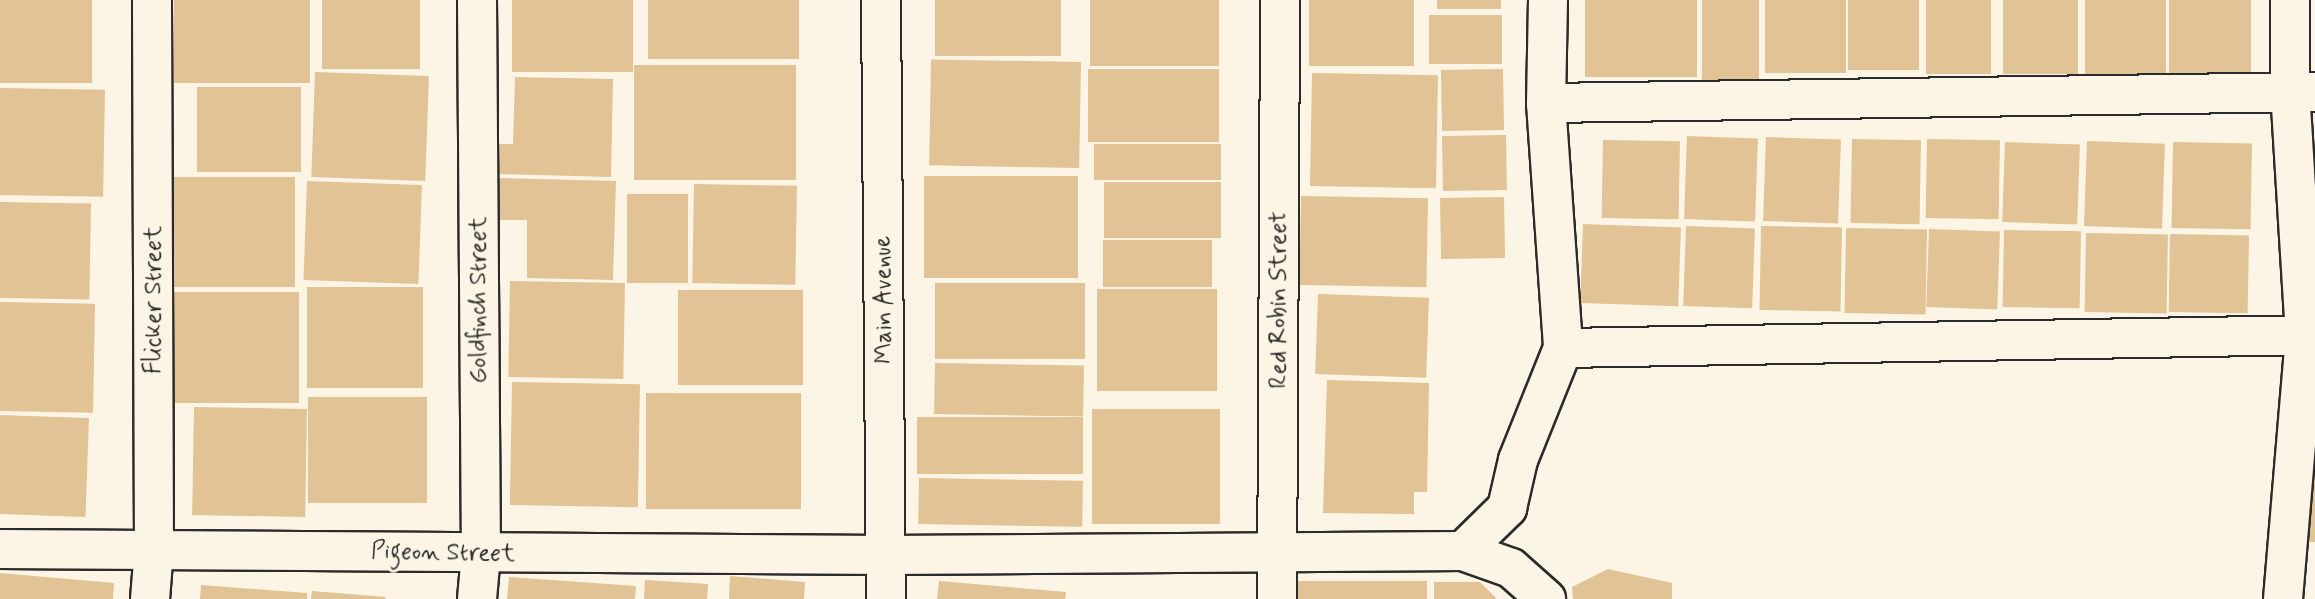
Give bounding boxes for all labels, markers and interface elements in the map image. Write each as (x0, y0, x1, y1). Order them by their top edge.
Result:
street label: Red Robin Street (1265, 209, 1293, 391)
street label: Goldfinch Street (465, 216, 493, 384)
street label: Flicker Street (140, 226, 168, 374)
street label: Main Avenue (868, 233, 900, 367)
street label: Pigeon Street (371, 537, 515, 569)

